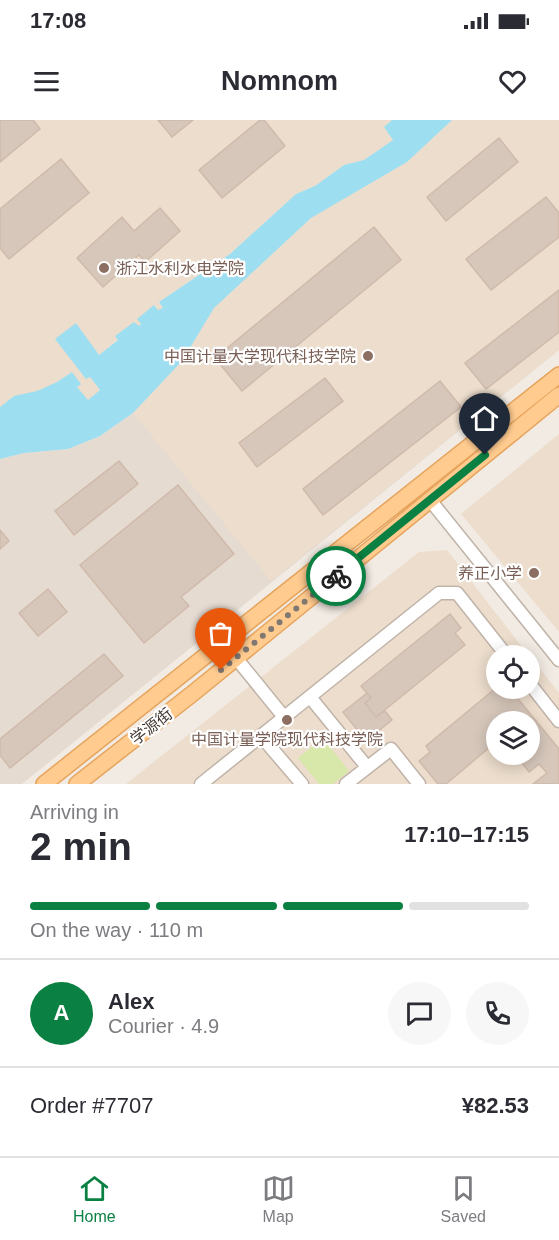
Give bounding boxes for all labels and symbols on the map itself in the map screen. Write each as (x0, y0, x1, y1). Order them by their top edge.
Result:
place label: 浙江水利水电学院 (116, 260, 244, 277)
marker: 浙江水利水电学院 (97, 261, 111, 275)
place label: 中国计量大学现代科技学院 (164, 348, 356, 365)
marker: 中国计量大学现代科技学院 (361, 349, 375, 363)
pin (459, 393, 510, 455)
courier (306, 546, 366, 606)
place label: 养正小学 (458, 565, 522, 582)
marker: 养正小学 (527, 566, 541, 580)
pin (195, 608, 246, 670)
street label: 学源街 (127, 705, 175, 748)
marker: 中国计量学院现代科技学院 (280, 713, 294, 727)
place label: 中国计量学院现代科技学院 (191, 731, 383, 748)

